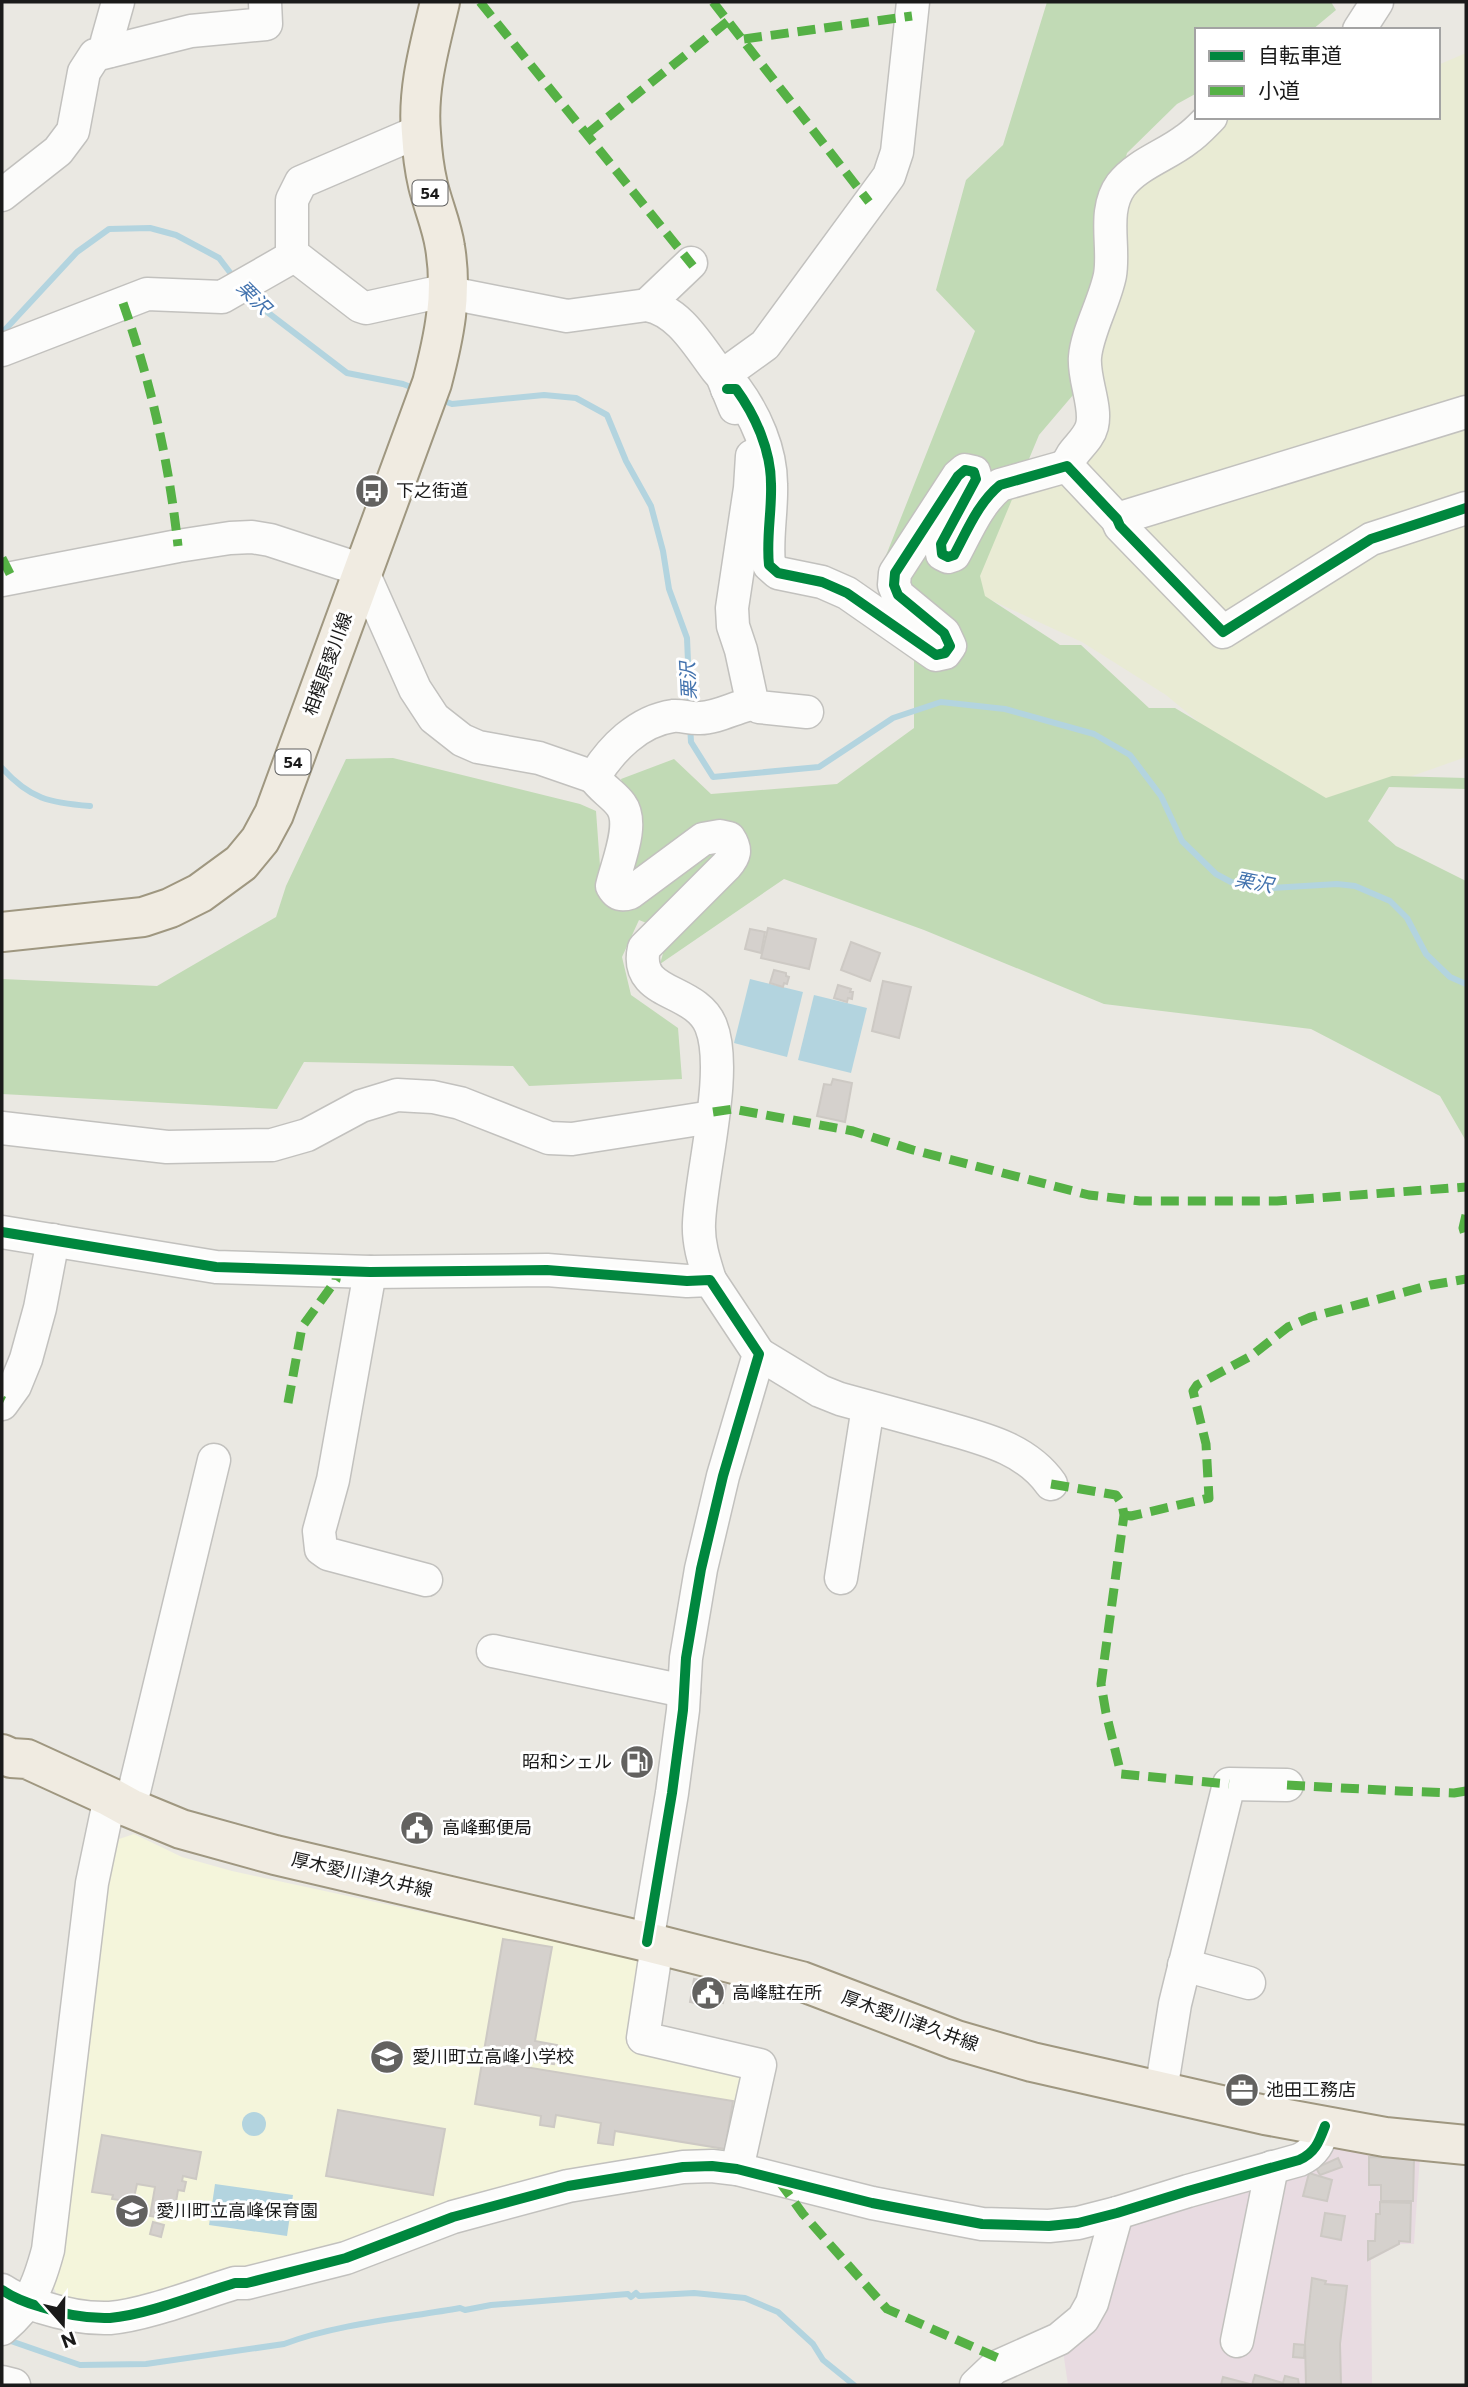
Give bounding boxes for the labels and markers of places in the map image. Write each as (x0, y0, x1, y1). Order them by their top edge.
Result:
bus stop icon: 下之街道 (353, 472, 391, 510)
place label: 下之街道 (396, 479, 468, 501)
fuel station icon: 昭和シェル (618, 1743, 656, 1781)
place label: 昭和シェル (522, 1750, 612, 1772)
public building icon: 高峰郵便局 (398, 1809, 436, 1847)
place label: 高峰郵便局 (442, 1816, 532, 1838)
public building icon: 高峰駐在所 (689, 1974, 727, 2012)
place label: 高峰駐在所 (732, 1981, 822, 2003)
school or university icon: 愛川町立高峰小学校 (368, 2038, 406, 2076)
place label: 愛川町立高峰小学校 (412, 2045, 574, 2067)
office icon: 池田工務店 (1223, 2071, 1261, 2109)
place label: 池田工務店 (1266, 2078, 1356, 2100)
school or university icon: 愛川町立高峰保育園 (113, 2192, 151, 2230)
place label: 愛川町立高峰保育園 (156, 2199, 318, 2221)

